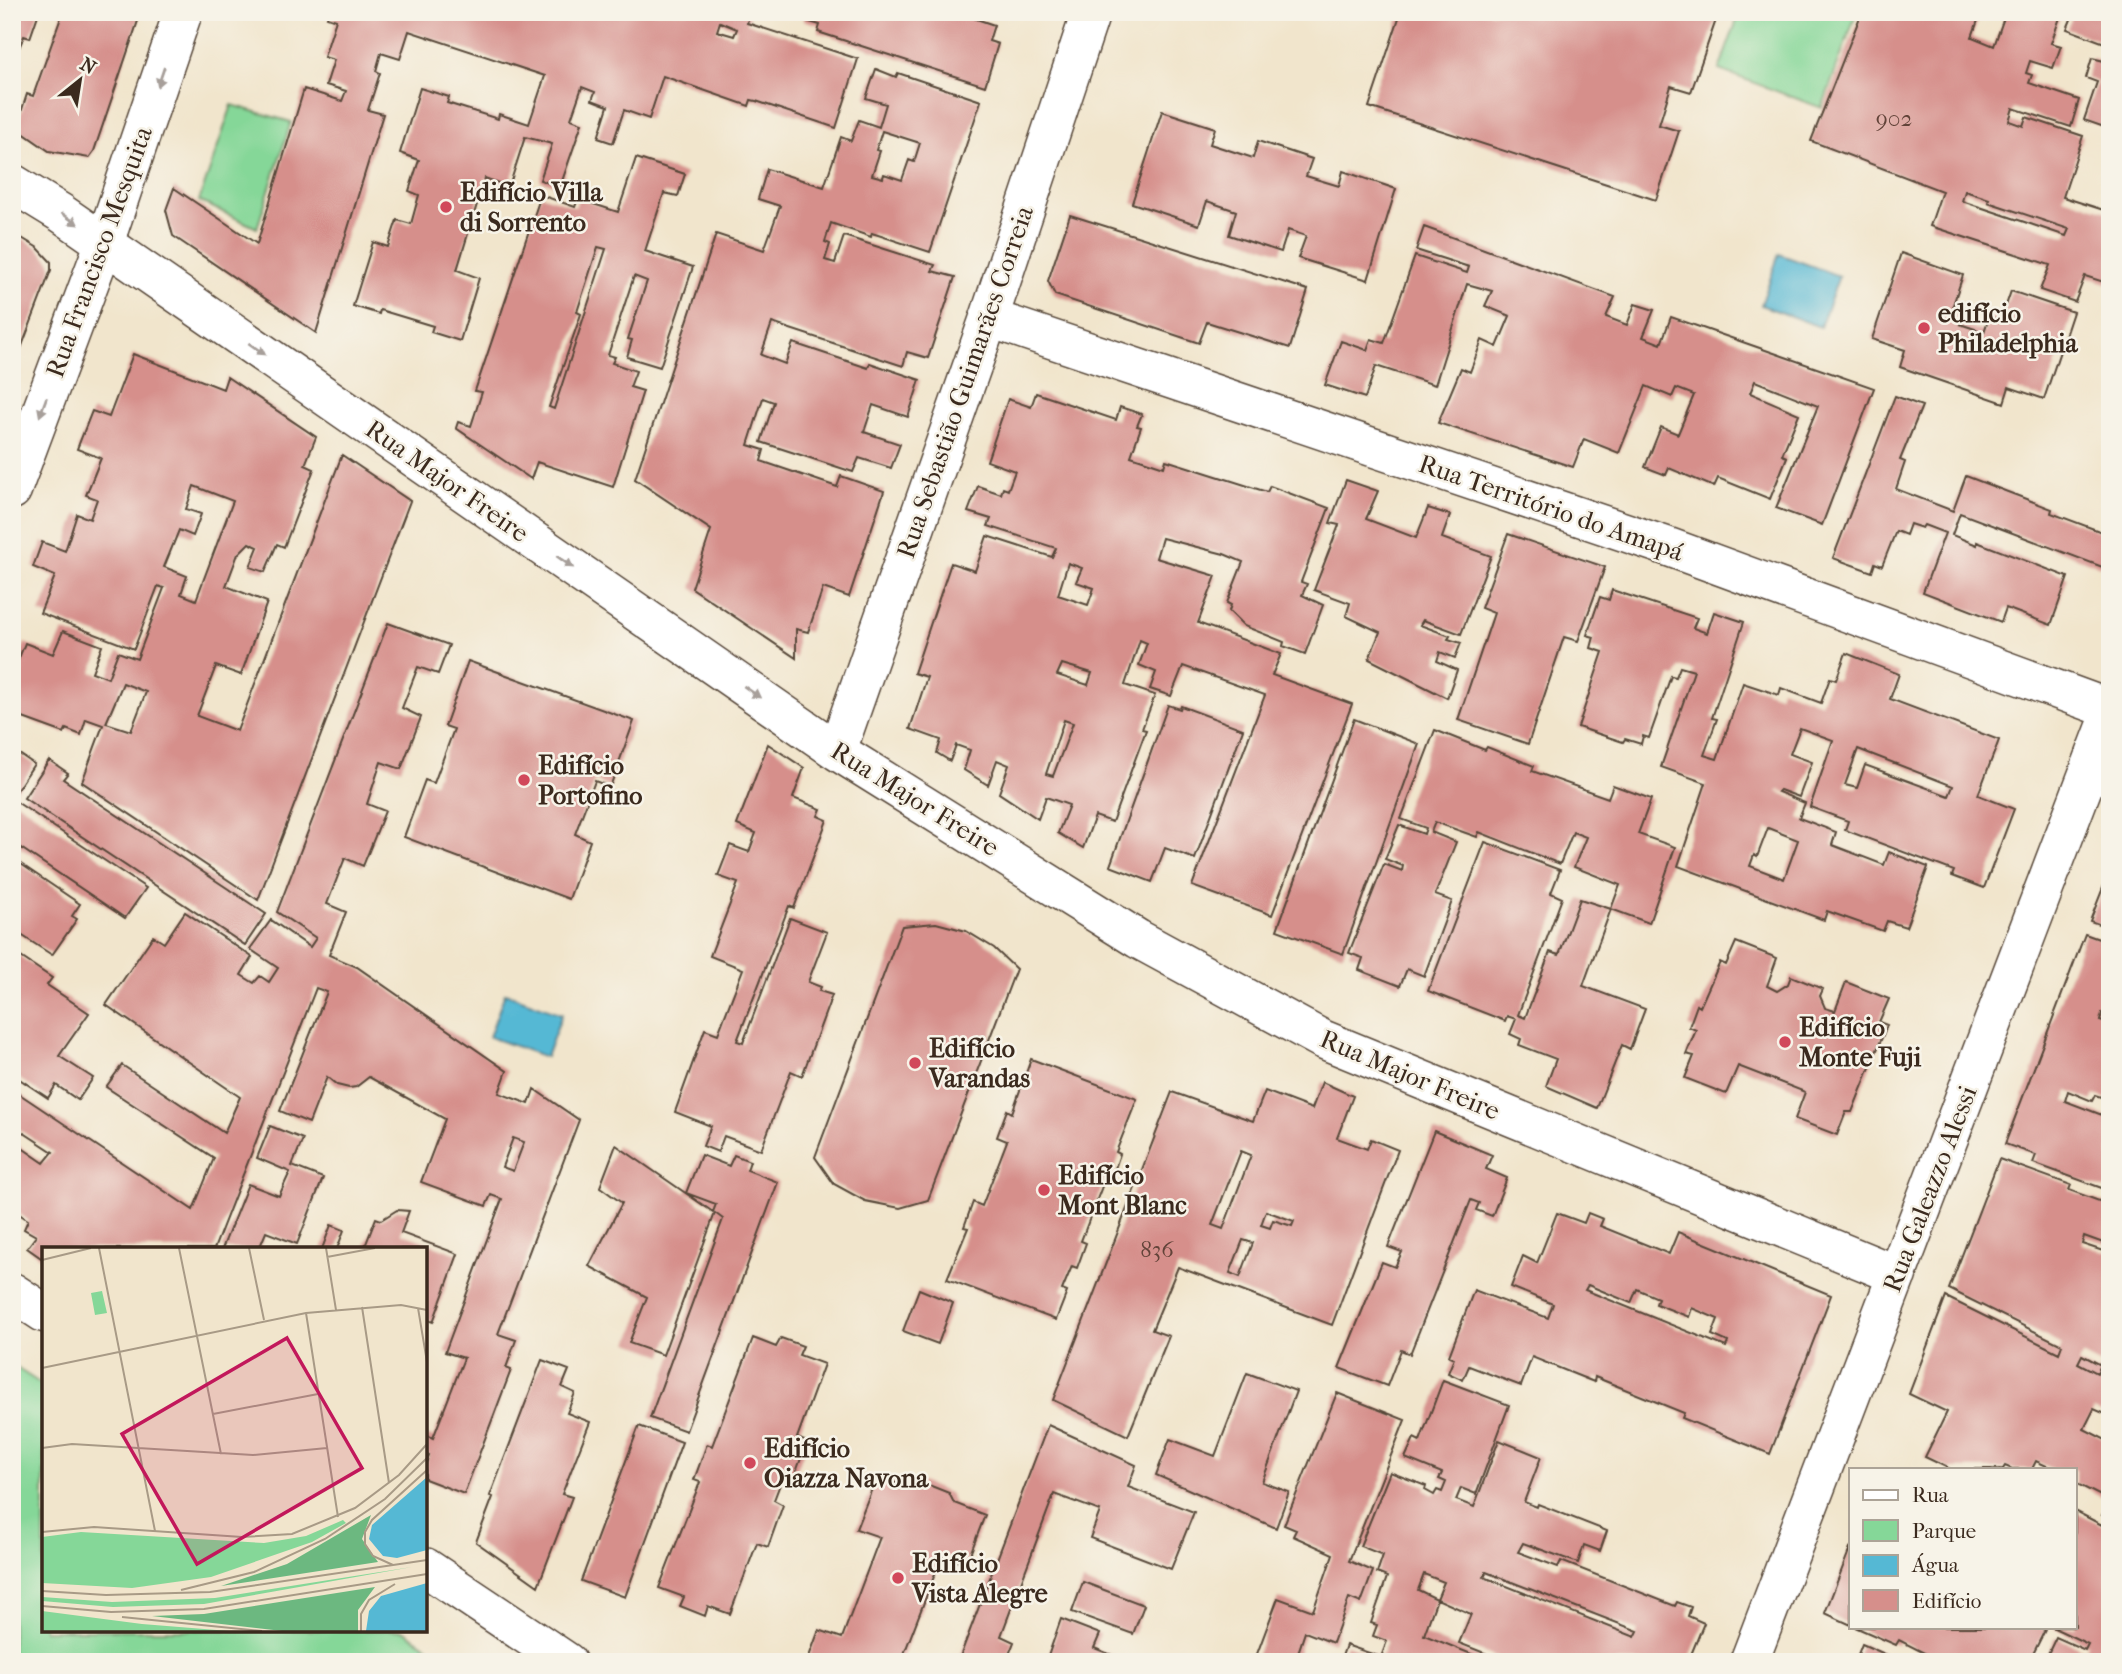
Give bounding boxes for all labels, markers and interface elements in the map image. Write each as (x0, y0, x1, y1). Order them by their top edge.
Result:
north arrow (46, 46, 116, 116)
text: N (76, 53, 100, 80)
one-way arrow (155, 67, 166, 88)
house number: 902 (1876, 105, 1912, 132)
street label: Rua Francisco Mesquita (39, 121, 159, 382)
place label: Edifício Villa di Sorrento (460, 177, 603, 238)
marker: Edifício Villa di Sorrento (438, 199, 454, 215)
street label: Rua Sebastião Guimarães Correia (890, 201, 1040, 562)
one-way arrow (61, 212, 79, 226)
place label: edifício Philadelphia (1938, 298, 2078, 359)
marker: edifício Philadelphia (1916, 320, 1932, 336)
one-way arrow (248, 342, 266, 356)
one-way arrow (38, 396, 49, 417)
street label: Rua Major Freire (360, 413, 535, 549)
street label: Rua Território do Amapá (1415, 448, 1688, 568)
one-way arrow (556, 555, 574, 569)
one-way arrow (743, 685, 761, 699)
street label: Rua Major Freire (825, 735, 1005, 863)
place label: Edifício Portofino (538, 750, 642, 811)
marker: Edifício Portofino (516, 772, 532, 788)
place label: Edifício Monte Fuji (1799, 1012, 1921, 1073)
street label: Rua Major Freire (1316, 1023, 1505, 1127)
place label: Edifício Varandas (928, 1033, 1031, 1094)
marker: Edifício Monte Fuji (1777, 1034, 1793, 1050)
marker: Edifício Varandas (907, 1055, 923, 1071)
street label: Rua Galeazzo Alessi (1876, 1081, 1984, 1297)
place label: Edifício Mont Blanc (1058, 1160, 1187, 1221)
marker: Edifício Mont Blanc (1036, 1182, 1052, 1198)
house number: 836 (1140, 1236, 1174, 1263)
inset map (42, 1247, 427, 1632)
place label: Edifício Oiazza Navona (764, 1433, 929, 1494)
marker: Edifício Oiazza Navona (742, 1455, 758, 1471)
legend (1849, 1468, 2076, 1628)
text: Rua (1912, 1483, 1949, 1507)
text: Parque (1912, 1519, 1976, 1543)
place label: Edifício Vista Alegre (911, 1548, 1048, 1609)
text: Água (1911, 1553, 1959, 1577)
marker: Edifício Vista Alegre (890, 1570, 906, 1586)
text: Edifício (1912, 1589, 1981, 1613)

